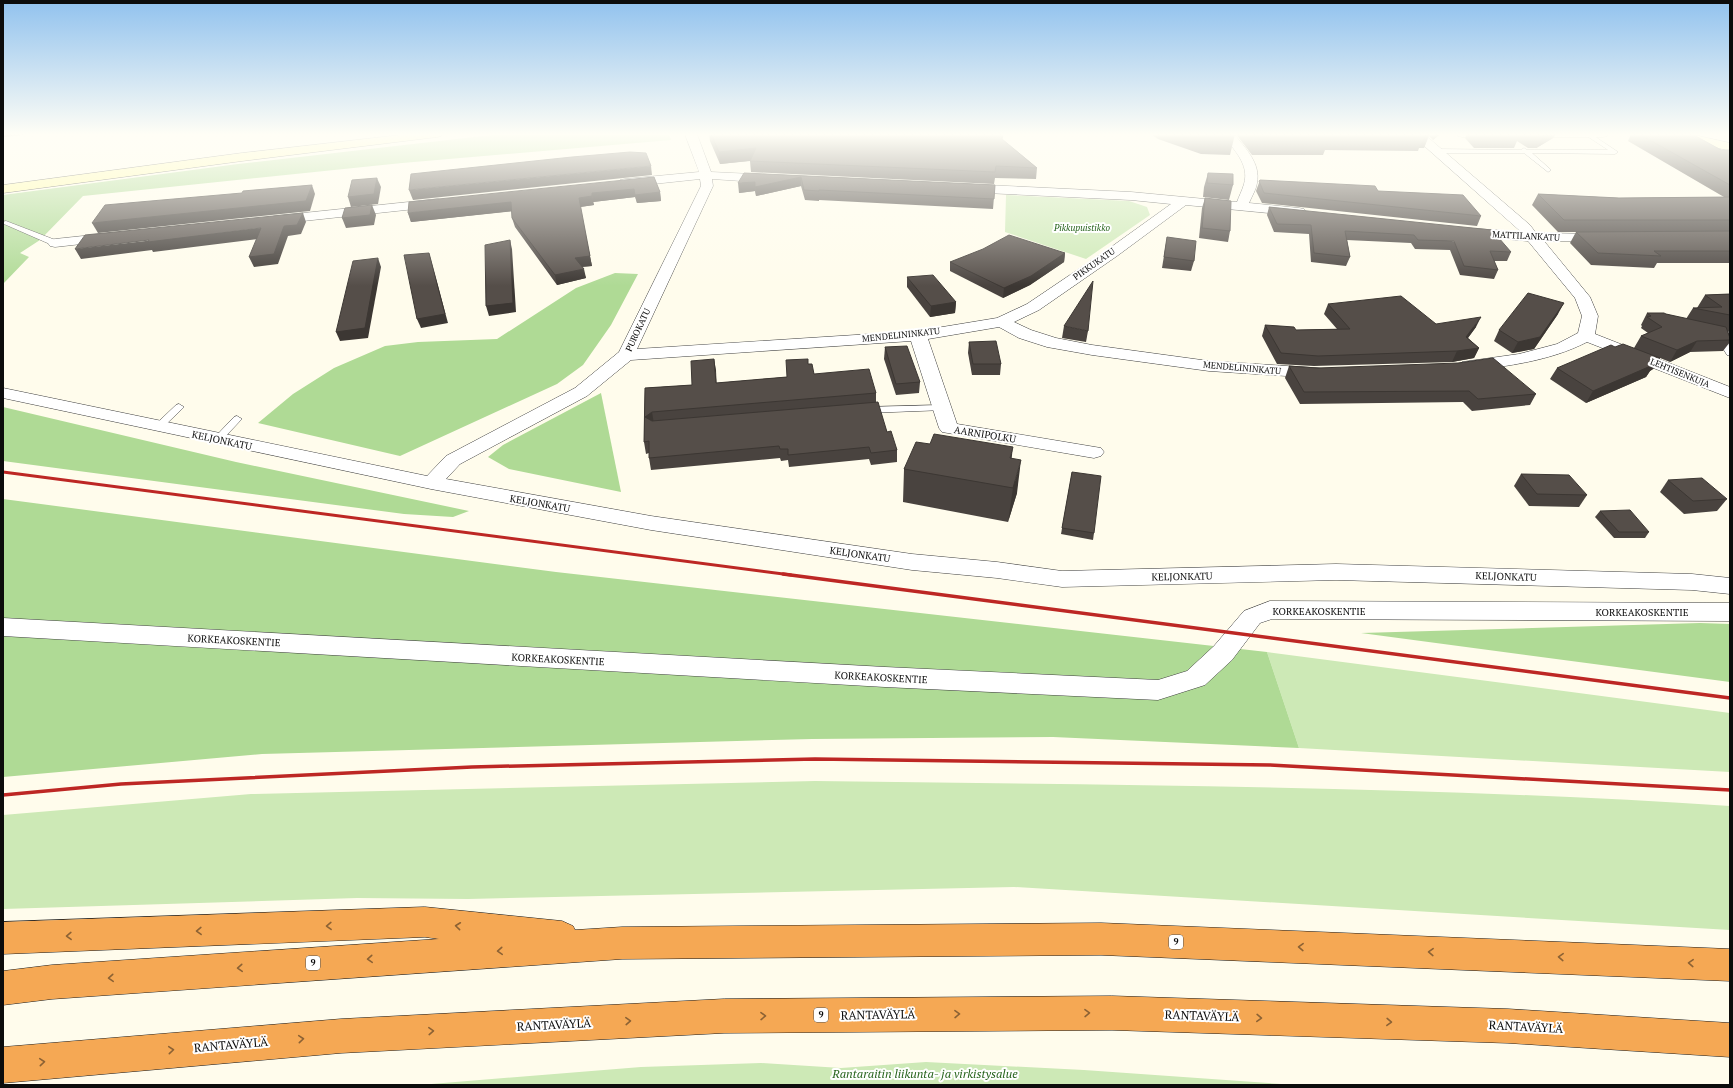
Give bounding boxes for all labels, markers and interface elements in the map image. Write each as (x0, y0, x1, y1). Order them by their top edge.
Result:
park label: Pikkupuistikko (1053, 222, 1110, 234)
street label: MATTILANKATU (1492, 228, 1560, 244)
street label: PIKKUKATU (1071, 245, 1117, 283)
street label: PUROKATU (623, 307, 653, 353)
street label: MENDELININKATU (861, 325, 941, 345)
street label: LEHTISENKUJA (1648, 356, 1712, 391)
street label: MENDELININKATU (1202, 359, 1282, 377)
street label: AARNIPOLKU (953, 423, 1017, 446)
street label: KELJONKATU (191, 428, 253, 453)
street label: KELJONKATU (509, 492, 571, 515)
street label: KELJONKATU (829, 544, 891, 565)
street label: KELJONKATU (1151, 569, 1213, 584)
street label: KELJONKATU (1475, 569, 1537, 584)
street label: KORKEAKOSKENTIE (1272, 605, 1366, 618)
street label: KORKEAKOSKENTIE (1595, 606, 1689, 619)
street label: KORKEAKOSKENTIE (187, 632, 281, 649)
street label: KORKEAKOSKENTIE (511, 651, 605, 668)
street label: KORKEAKOSKENTIE (834, 669, 928, 686)
one-way arrow (455, 921, 461, 930)
one-way arrow (326, 922, 332, 930)
one-way arrow (196, 927, 202, 935)
one-way arrow (66, 931, 72, 940)
road number: 9 (1169, 935, 1183, 949)
one-way arrow (1298, 943, 1304, 951)
one-way arrow (497, 947, 503, 955)
one-way arrow (1428, 948, 1434, 956)
one-way arrow (1558, 953, 1564, 962)
one-way arrow (367, 955, 373, 964)
road number: 9 (306, 956, 320, 970)
one-way arrow (1688, 959, 1694, 968)
one-way arrow (237, 964, 243, 973)
one-way arrow (108, 973, 114, 982)
street label: RANTAVÄYLÄ (841, 1006, 916, 1023)
street label: RANTAVÄYLÄ (1164, 1007, 1240, 1024)
road number: 9 (814, 1008, 828, 1022)
one-way arrow (1084, 1009, 1090, 1017)
one-way arrow (954, 1010, 960, 1018)
one-way arrow (760, 1012, 766, 1020)
one-way arrow (1256, 1013, 1262, 1022)
street label: RANTAVÄYLÄ (516, 1015, 592, 1034)
one-way arrow (625, 1017, 631, 1026)
street label: RANTAVÄYLÄ (1488, 1017, 1564, 1036)
one-way arrow (1386, 1018, 1392, 1026)
one-way arrow (428, 1027, 434, 1035)
street label: RANTAVÄYLÄ (193, 1034, 270, 1055)
one-way arrow (298, 1035, 304, 1044)
one-way arrow (168, 1046, 174, 1055)
one-way arrow (39, 1057, 45, 1066)
park label: Rantaraitin liikunta- ja virkistysalue (831, 1066, 1018, 1081)

